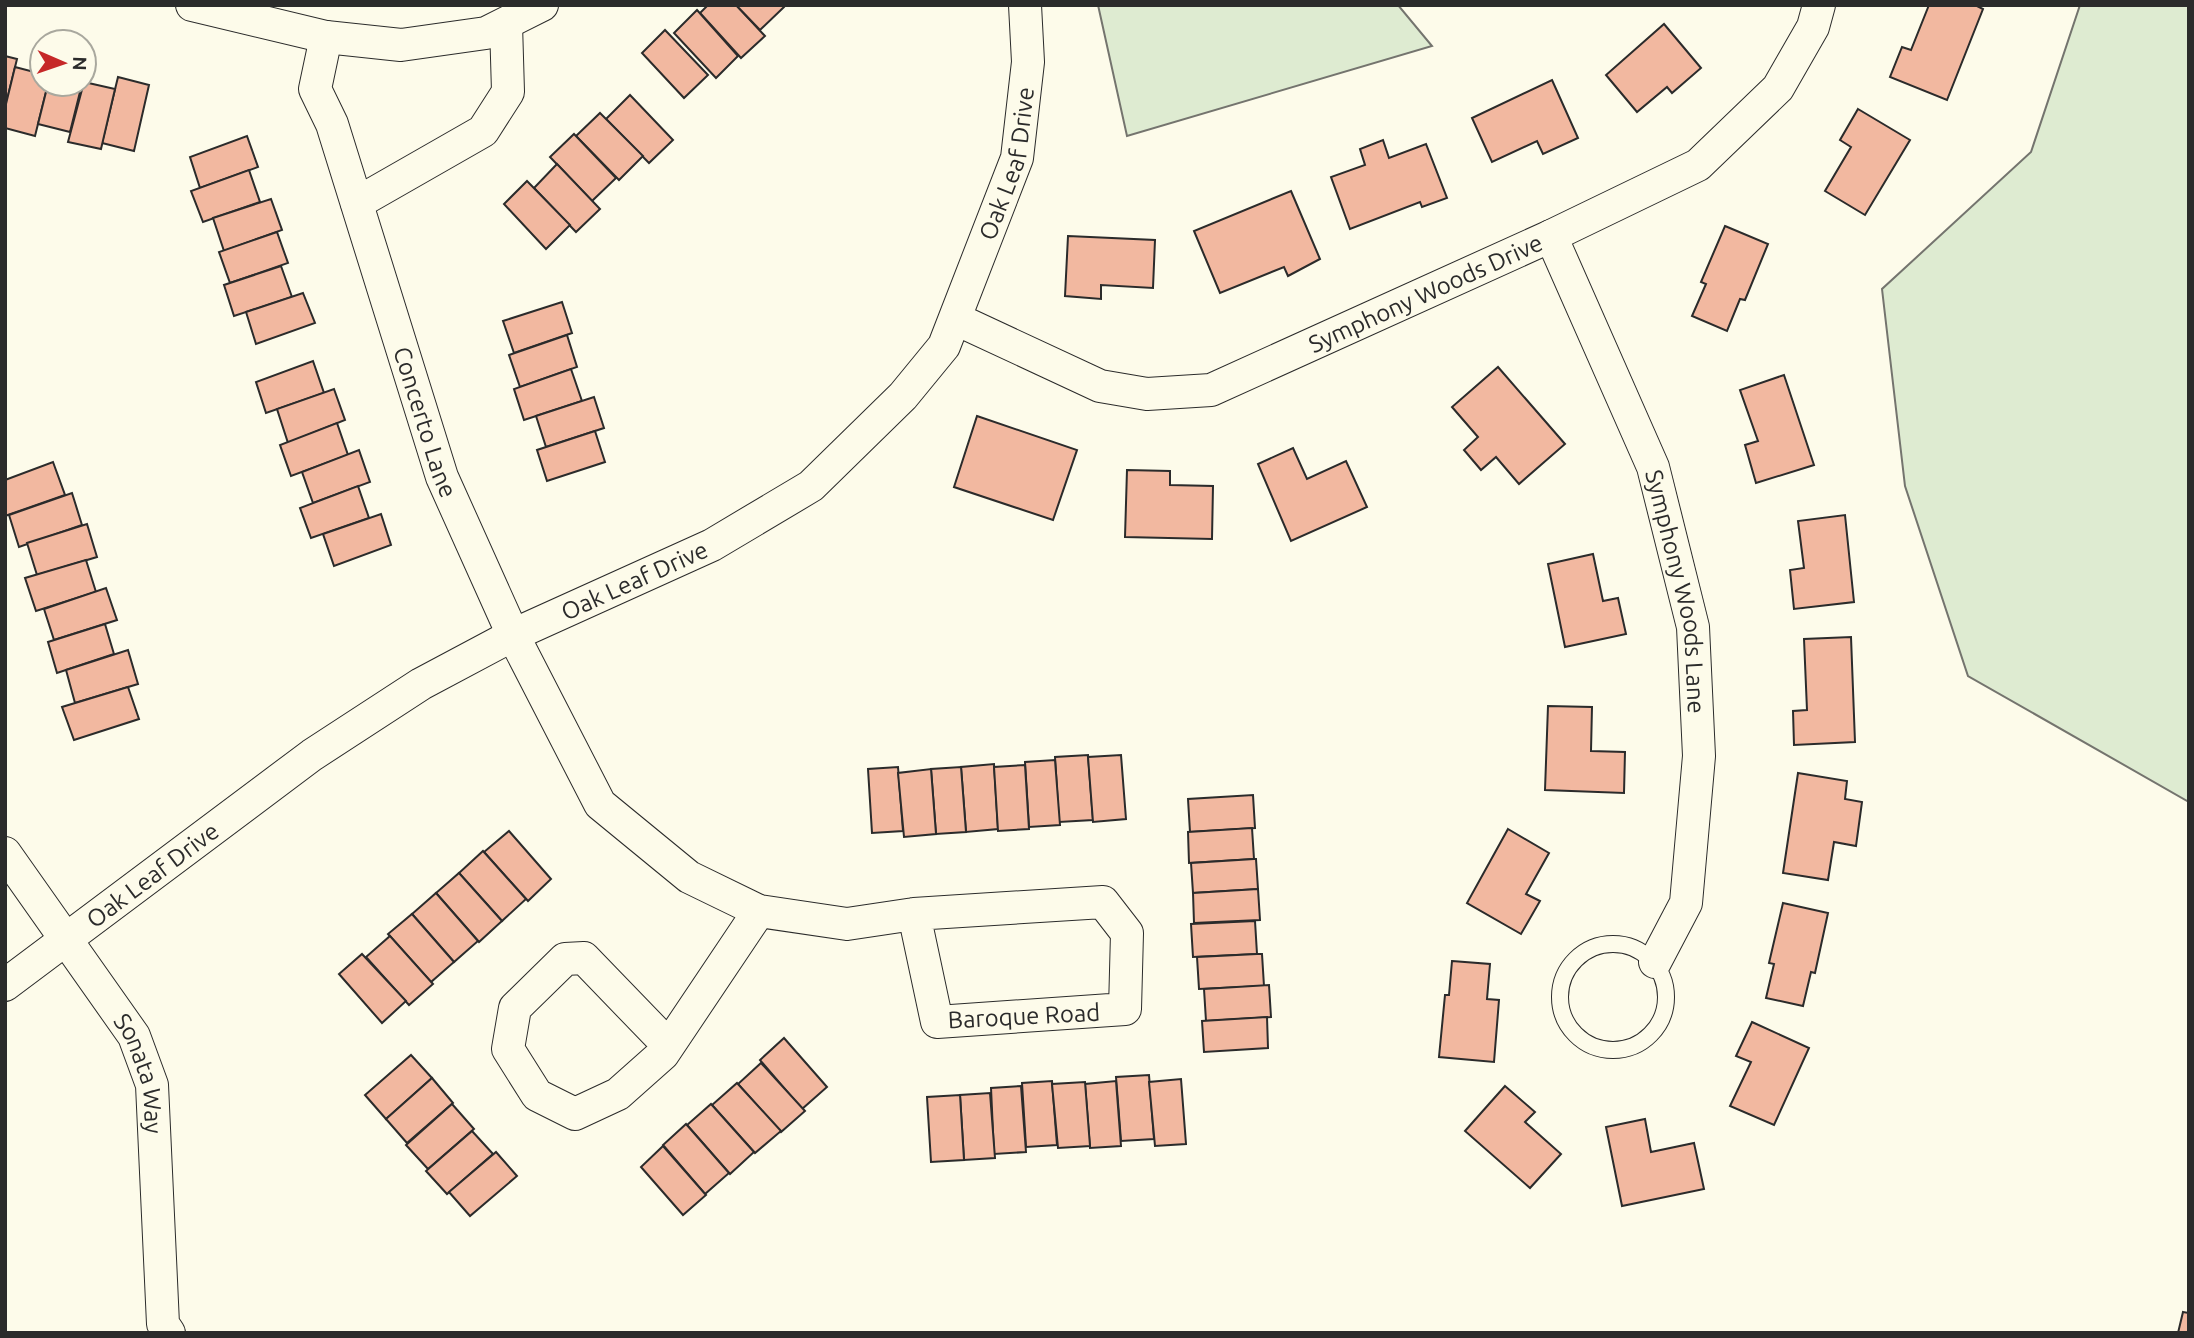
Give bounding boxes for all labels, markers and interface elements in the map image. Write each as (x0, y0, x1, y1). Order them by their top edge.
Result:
north arrow (28, 28, 98, 98)
text: N (69, 56, 91, 71)
street label: Oak Leaf Drive (973, 86, 1039, 244)
street label: Symphony Woods Drive (1304, 228, 1547, 358)
street label: Concerto Lane (389, 343, 463, 501)
street label: Symphony Woods Lane (1641, 467, 1711, 714)
street label: Oak Leaf Drive (557, 535, 712, 625)
street label: Oak Leaf Drive (81, 817, 224, 933)
street label: Baroque Road (947, 999, 1101, 1033)
street label: Sonata Way (109, 1008, 168, 1135)

